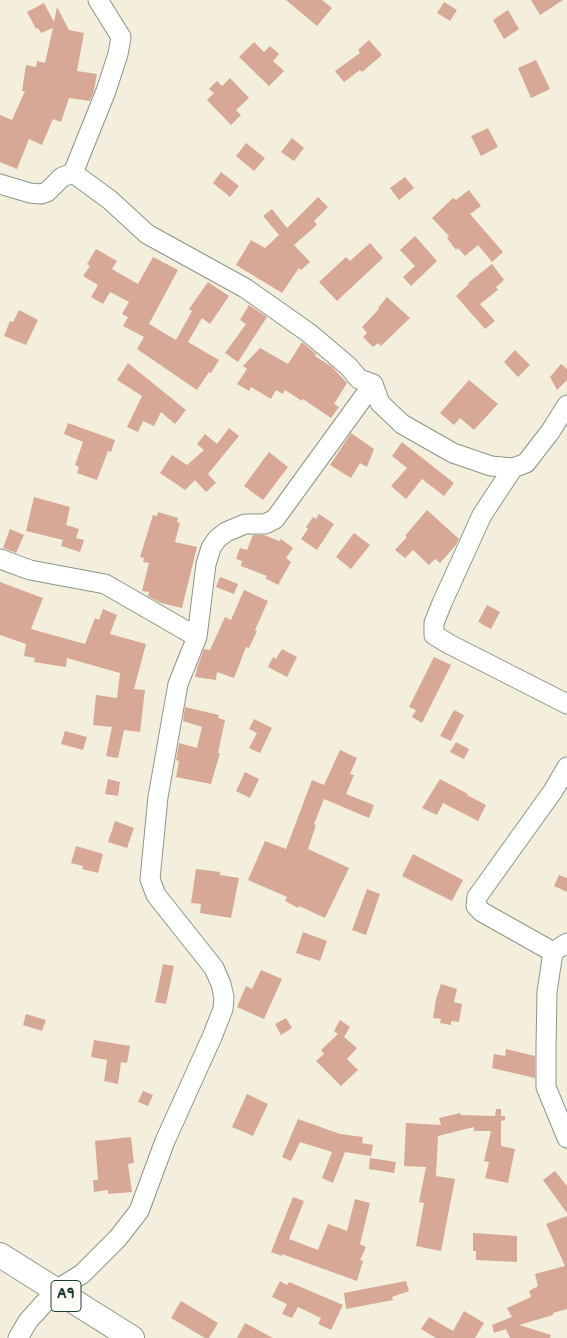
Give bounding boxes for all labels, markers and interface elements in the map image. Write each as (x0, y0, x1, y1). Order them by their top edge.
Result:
road number: A9 (51, 1280, 81, 1312)

